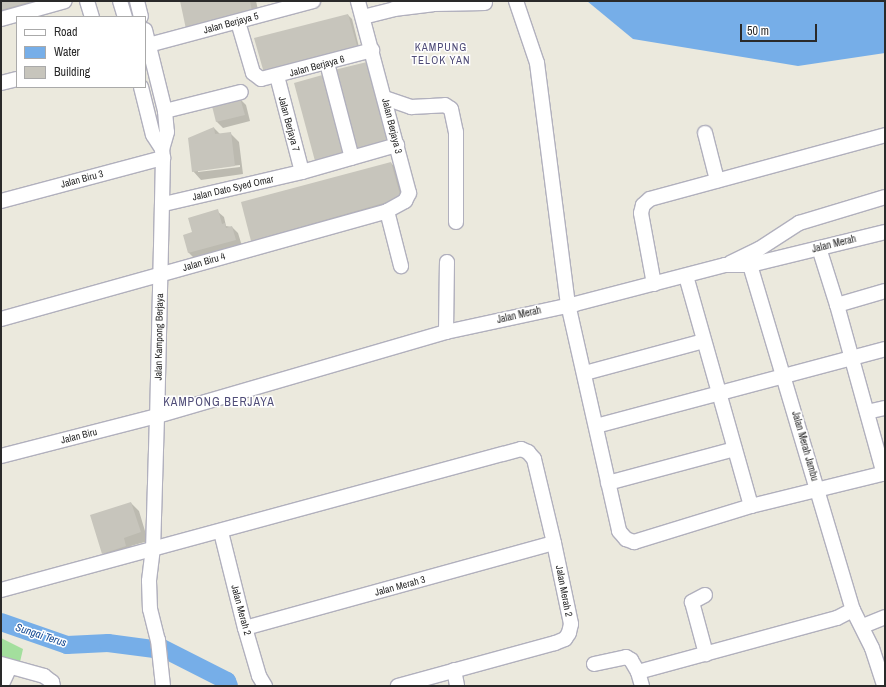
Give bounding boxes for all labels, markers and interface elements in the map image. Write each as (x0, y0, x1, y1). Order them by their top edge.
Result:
street label: Jalan Berjaya 5 (202, 10, 260, 36)
legend (16, 16, 146, 88)
scale bar (742, 16, 819, 42)
text: 50 m (747, 23, 769, 39)
text: Road (54, 24, 78, 40)
district label: KAMPUNG TELOK YAN (412, 41, 470, 67)
text: Water (54, 44, 80, 60)
street label: Jalan Berjaya 6 (288, 53, 346, 79)
text: Building (54, 64, 90, 80)
street label: Jalan Berjaya 7 (276, 95, 302, 153)
street label: Jalan Berjaya 3 (379, 97, 405, 155)
street label: Jalan Biru 3 (59, 168, 105, 190)
street label: Jalan Dato Syed Omar (191, 173, 275, 203)
street label: Jalan Merah (811, 233, 857, 255)
street label: Jalan Biru 4 (181, 250, 227, 274)
street label: Jalan Kampong Berjaya (152, 293, 166, 381)
street label: Jalan Merah (496, 304, 542, 326)
district label: KAMPONG BERJAYA (163, 396, 275, 410)
street label: Jalan Merah Jambu (789, 410, 821, 482)
street label: Jalan Biru (60, 426, 98, 446)
street label: Jalan Merah 2 (553, 564, 575, 618)
street label: Jalan Merah 3 (373, 573, 427, 599)
street label: Jalan Merah 2 (228, 583, 254, 637)
water label: Sungai Terus (14, 621, 68, 649)

